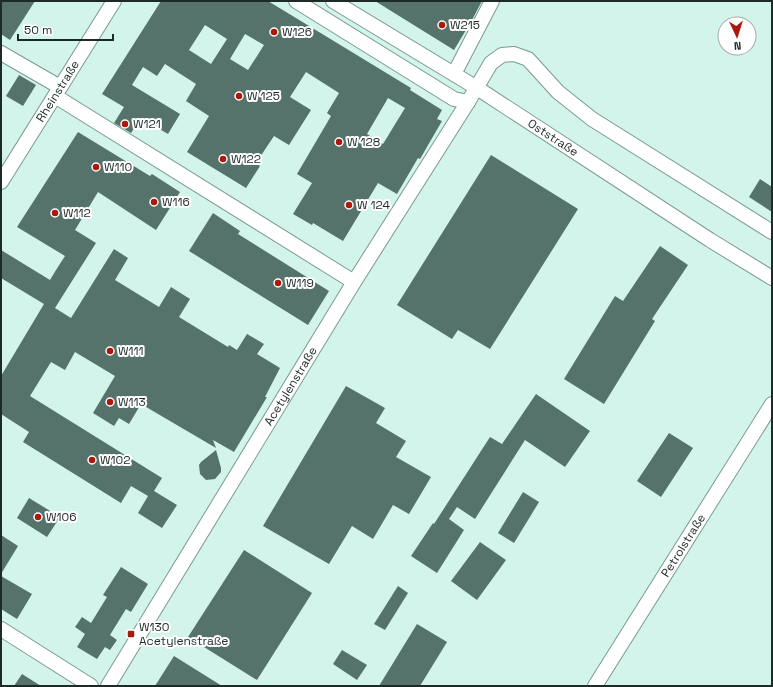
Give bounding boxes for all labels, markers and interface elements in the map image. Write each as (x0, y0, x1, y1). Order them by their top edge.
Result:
scale bar (18, 16, 113, 42)
north arrow (717, 16, 757, 56)
place label: W215 (450, 17, 480, 33)
marker: W215 (437, 20, 447, 30)
text: 50 m (24, 22, 52, 38)
place label: W126 (282, 24, 312, 40)
marker: W126 (269, 27, 279, 37)
text: N (734, 39, 742, 53)
street label: Rheinstraße (32, 57, 83, 125)
place label: W 125 (247, 88, 280, 104)
marker: W 125 (234, 91, 244, 101)
street label: Oststraße (525, 115, 581, 160)
place label: W121 (133, 116, 161, 132)
marker: W121 (120, 119, 130, 129)
place label: W 128 (347, 134, 380, 150)
marker: W 128 (334, 137, 344, 147)
place label: W122 (231, 151, 261, 167)
marker: W122 (218, 154, 228, 164)
place label: W110 (104, 159, 132, 175)
marker: W110 (91, 162, 101, 172)
place label: W116 (162, 194, 190, 210)
marker: W116 (149, 197, 159, 207)
place label: W 124 (357, 197, 390, 213)
marker: W 124 (344, 200, 354, 210)
place label: W112 (63, 205, 91, 221)
marker: W112 (50, 208, 60, 218)
place label: W119 (286, 275, 314, 291)
marker: W119 (273, 278, 283, 288)
place label: W111 (118, 343, 144, 359)
street label: Acetylenstraße (260, 344, 321, 429)
marker: W111 (105, 346, 115, 356)
place label: W113 (118, 394, 146, 410)
marker: W113 (105, 397, 115, 407)
place label: W102 (100, 452, 130, 468)
marker: W102 (87, 455, 97, 465)
place label: W106 (46, 509, 77, 525)
street label: Petrolstraße (657, 511, 709, 580)
marker: W106 (33, 512, 43, 522)
place label: W130 Acetylenstraße (139, 619, 228, 649)
marker: W130 Acetylenstraße (126, 629, 136, 639)

